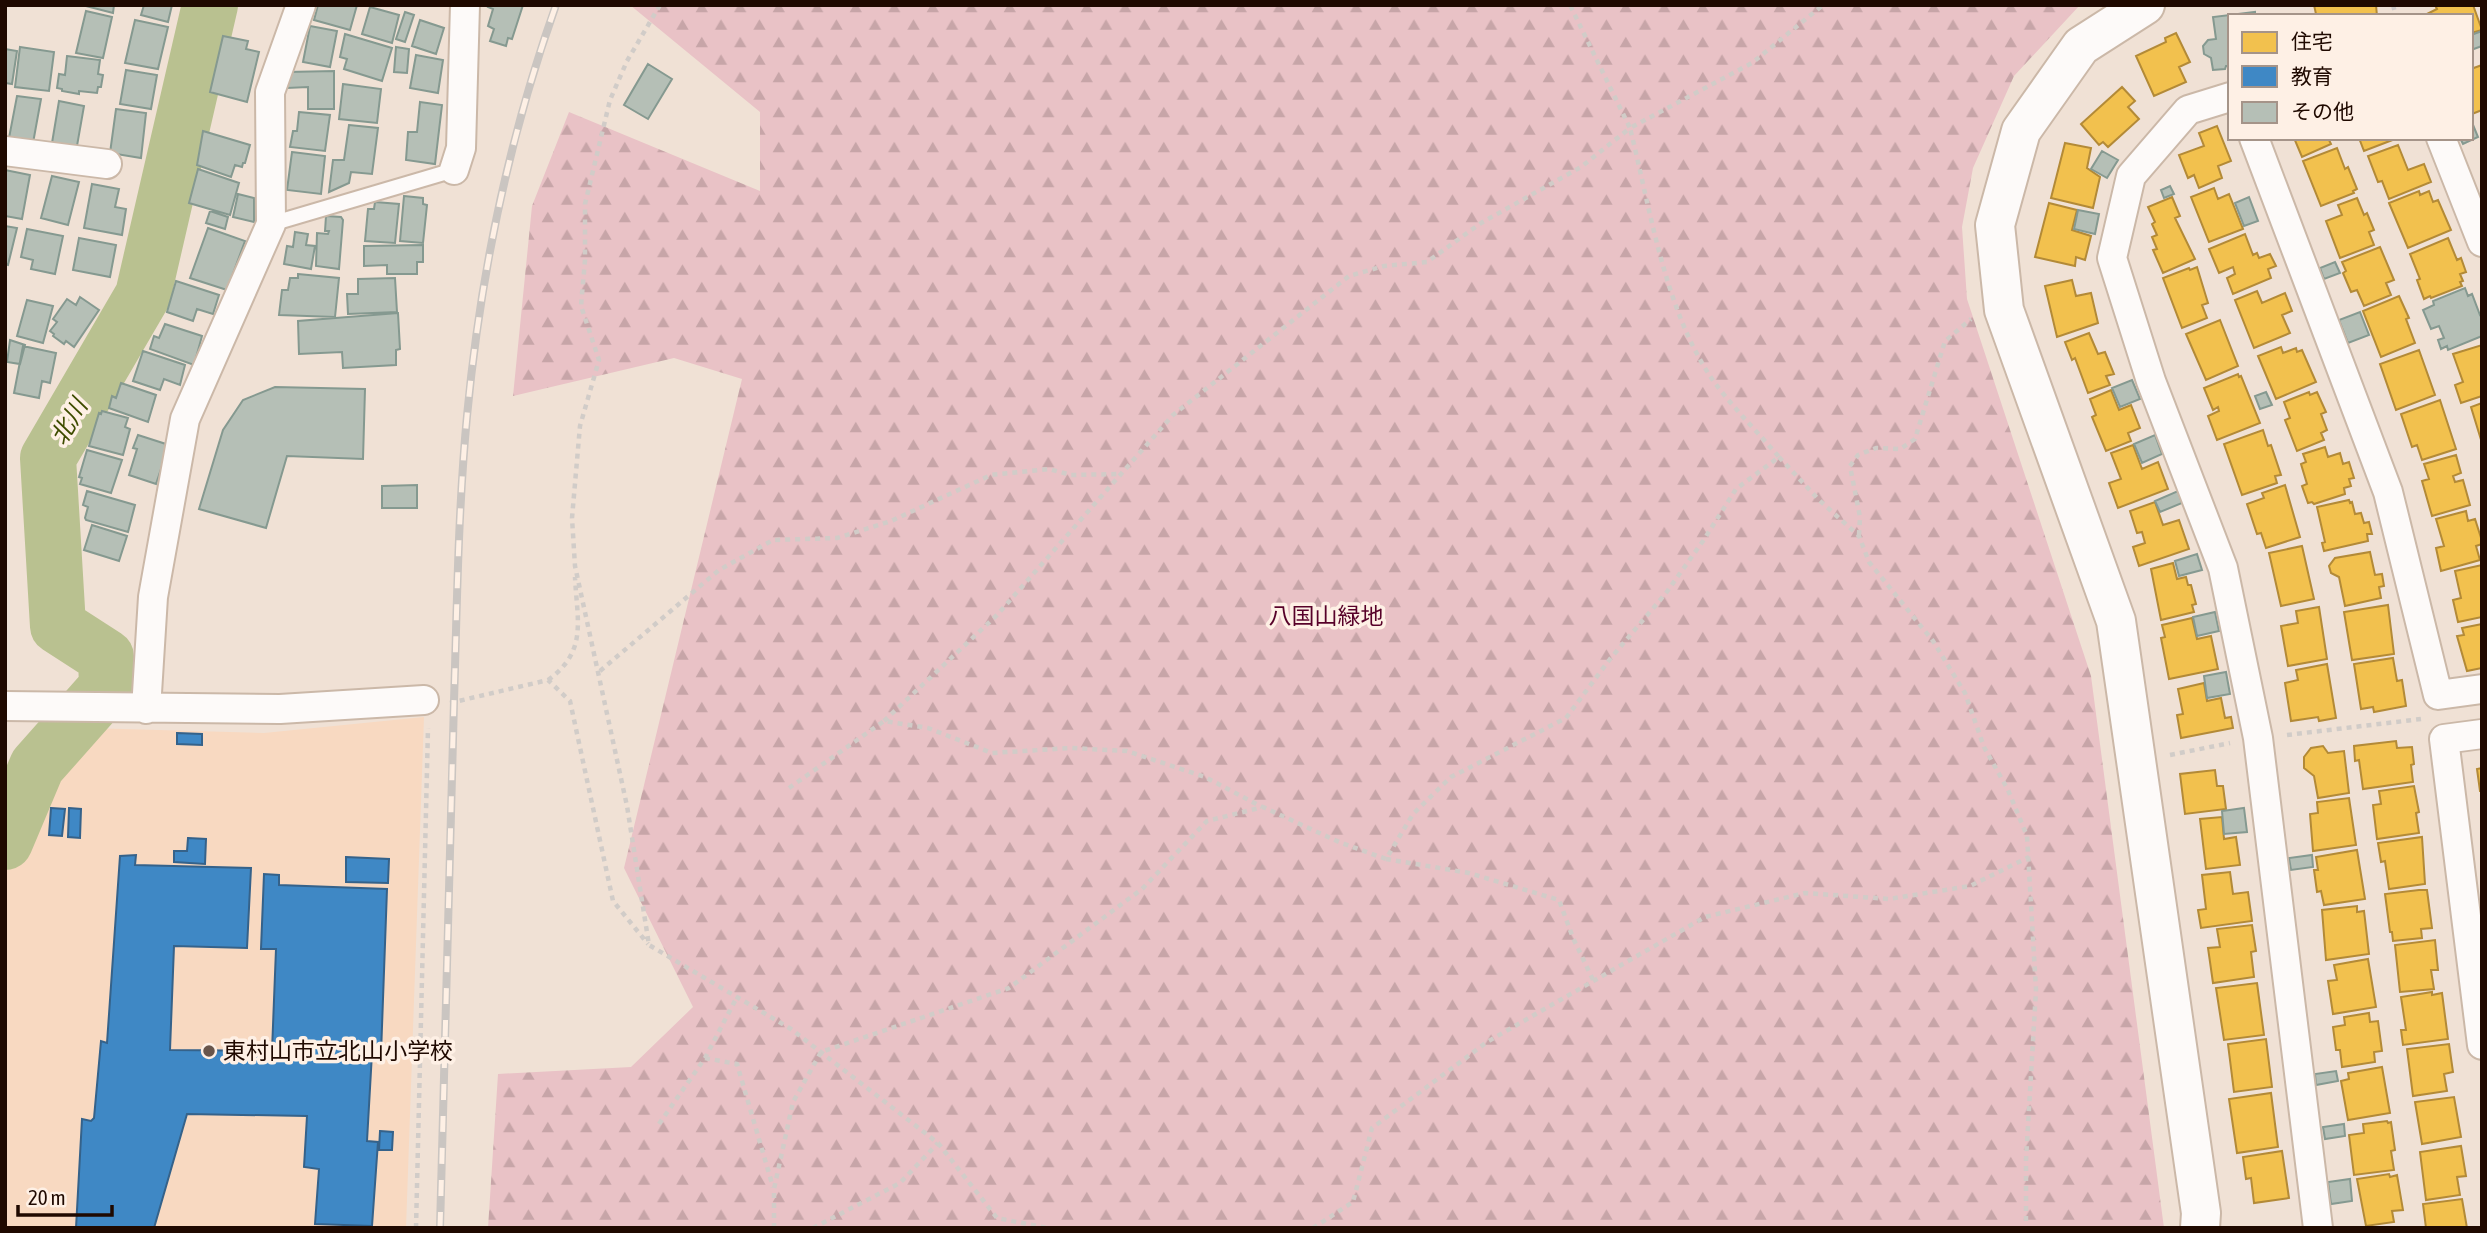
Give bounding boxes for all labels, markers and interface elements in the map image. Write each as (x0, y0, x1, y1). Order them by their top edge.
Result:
legend (2228, 14, 2473, 140)
text: 住宅 (2291, 29, 2333, 53)
text: 教育 (2291, 64, 2333, 88)
text: その他 (2291, 99, 2354, 123)
water label: 北川 (45, 392, 94, 449)
park label: 八国山緑地 (1269, 603, 1384, 629)
place label: 東村山市立北山小学校 (223, 1038, 453, 1064)
marker: 東村山市立北山小学校 (201, 1043, 217, 1059)
scale bar (18, 1174, 112, 1218)
text: 20 m (28, 1185, 66, 1209)

